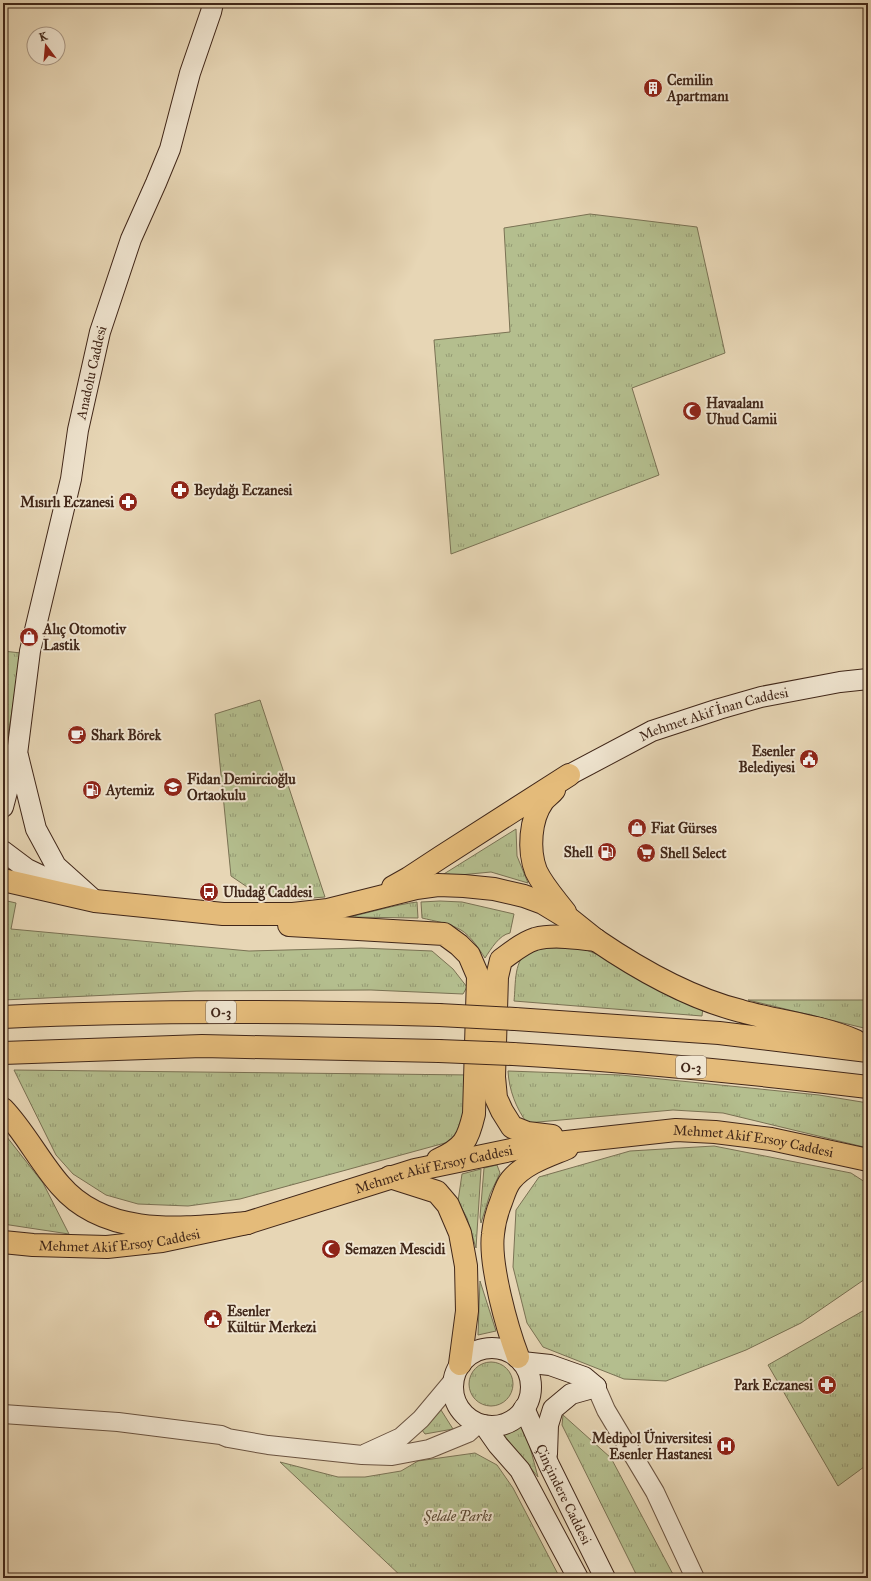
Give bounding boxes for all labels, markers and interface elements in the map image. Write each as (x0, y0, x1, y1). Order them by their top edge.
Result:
north arrow (26, 26, 66, 66)
text: K (38, 29, 50, 44)
place label: Cemilin Apartmanı (666, 72, 729, 106)
building icon: Cemilin Apartmanı (642, 77, 664, 99)
street label: Anadolu Caddesi (72, 323, 111, 422)
place label: Havaalanı Uhud Camii (706, 395, 777, 428)
mosque icon: Havaalanı Uhud Camii (681, 400, 703, 422)
pharmacy icon: Beydağı Eczanesi (169, 479, 191, 501)
place label: Beydağı Eczanesi (194, 482, 293, 500)
pharmacy icon: Mısırlı Eczanesi (117, 491, 139, 513)
place label: Mısırlı Eczanesi (20, 494, 114, 511)
place label: Alıç Otomotiv Lastik (42, 621, 127, 654)
shop icon: Alıç Otomotiv Lastik (18, 626, 40, 648)
street label: Mehmet Akif İnan Caddesi (636, 684, 790, 745)
cafe icon: Shark Börek (66, 724, 88, 746)
place label: Shark Börek (91, 727, 162, 744)
place label: Esenler Belediyesi (738, 743, 796, 777)
public building icon: Esenler Belediyesi (798, 748, 820, 770)
place label: Fidan Demircioğlu Ortaokulu (187, 771, 296, 804)
school or university icon: Fidan Demircioğlu Ortaokulu (162, 776, 184, 798)
fuel station icon: Aytemiz (81, 779, 103, 801)
place label: Aytemiz (105, 782, 155, 800)
shop icon: Fiat Gürses (626, 817, 648, 839)
place label: Fiat Gürses (651, 820, 717, 837)
fuel station icon: Shell (596, 841, 618, 863)
supermarket icon: Shell Select (635, 842, 657, 864)
place label: Shell (564, 844, 594, 861)
place label: Shell Select (660, 845, 727, 862)
bus stop icon: Uludağ Caddesi (198, 881, 220, 903)
place label: Uludağ Caddesi (223, 884, 312, 902)
road number: O-3 (206, 1001, 236, 1023)
road number: O-3 (676, 1056, 706, 1078)
street label: Mehmet Akif Ersoy Caddesi (672, 1122, 835, 1161)
street label: Mehmet Akif Ersoy Caddesi (353, 1142, 515, 1197)
street label: Mehmet Akif Ersoy Caddesi (38, 1225, 202, 1256)
mosque icon: Semazen Mescidi (320, 1238, 342, 1260)
place label: Semazen Mescidi (345, 1241, 445, 1258)
place label: Esenler Kültür Merkezi (227, 1303, 317, 1336)
public building icon: Esenler Kültür Merkezi (202, 1308, 224, 1330)
pharmacy icon: Park Eczanesi (816, 1374, 838, 1396)
place label: Park Eczanesi (734, 1377, 813, 1394)
place label: Medipol Üniversitesi Esenler Hastanesi (592, 1428, 712, 1463)
hospital icon: Medipol Üniversitesi Esenler Hastanesi (715, 1435, 737, 1457)
street label: Çinçindere Caddesi (532, 1442, 595, 1548)
park label: Şelale Parkı (423, 1508, 492, 1525)

